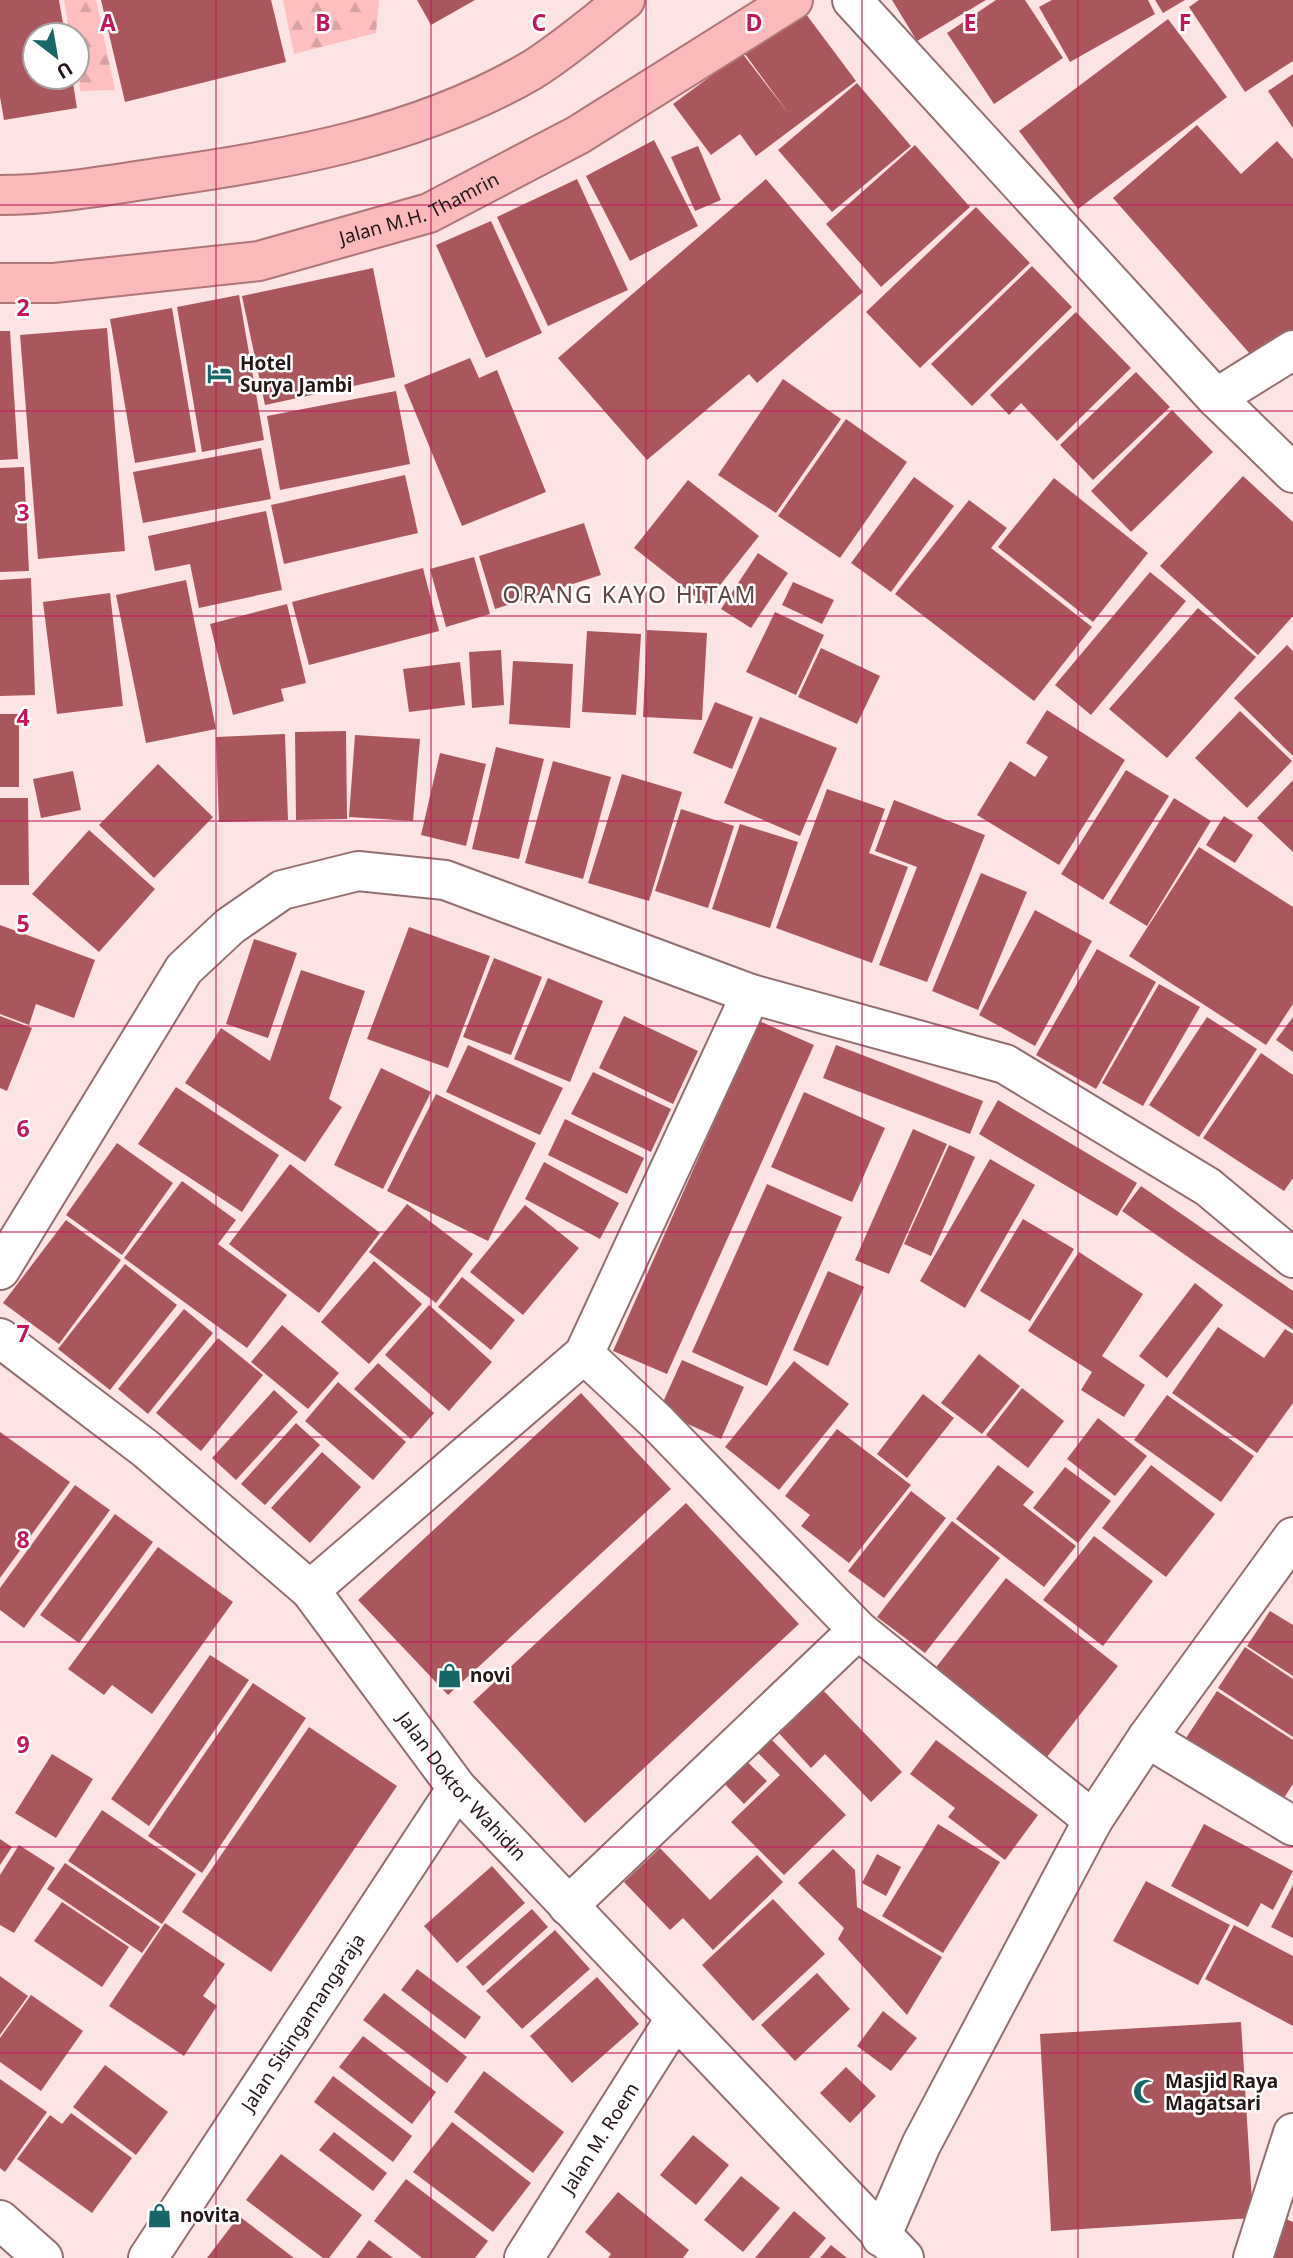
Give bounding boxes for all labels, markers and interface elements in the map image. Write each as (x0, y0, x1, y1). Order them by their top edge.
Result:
text: A (100, 6, 116, 38)
text: B (315, 6, 331, 38)
text: C (532, 6, 547, 38)
text: D (746, 6, 762, 38)
text: E (964, 6, 976, 38)
text: F (1179, 6, 1191, 38)
north arrow (21, 21, 91, 91)
text: U (52, 56, 78, 85)
street label: Jalan M.H. Thamrin (334, 166, 503, 251)
text: 2 (16, 291, 30, 323)
place label: Hotel Surya Jambi (240, 350, 352, 398)
hotel icon: Hotel Surya Jambi (206, 360, 234, 388)
text: 3 (16, 496, 30, 528)
district label: ORANG KAYO HITAM (503, 578, 757, 610)
text: 4 (16, 701, 30, 733)
text: 5 (16, 907, 30, 939)
text: 6 (16, 1112, 30, 1144)
text: 7 (16, 1317, 30, 1349)
text: 8 (16, 1523, 30, 1555)
shop icon: novi (436, 1661, 464, 1689)
place label: novi (470, 1662, 510, 1688)
street label: Jalan Doktor Wahidin (390, 1705, 532, 1866)
text: 9 (16, 1728, 30, 1760)
street label: Jalan Sisingamangaraja (234, 1928, 371, 2118)
place label: Masjid Raya Magatsari (1165, 2068, 1278, 2116)
street label: Jalan M. Roem (554, 2077, 645, 2200)
mosque icon: Masjid Raya Magatsari (1131, 2078, 1159, 2106)
shop icon: novita (146, 2201, 174, 2229)
place label: novita (180, 2202, 240, 2228)

